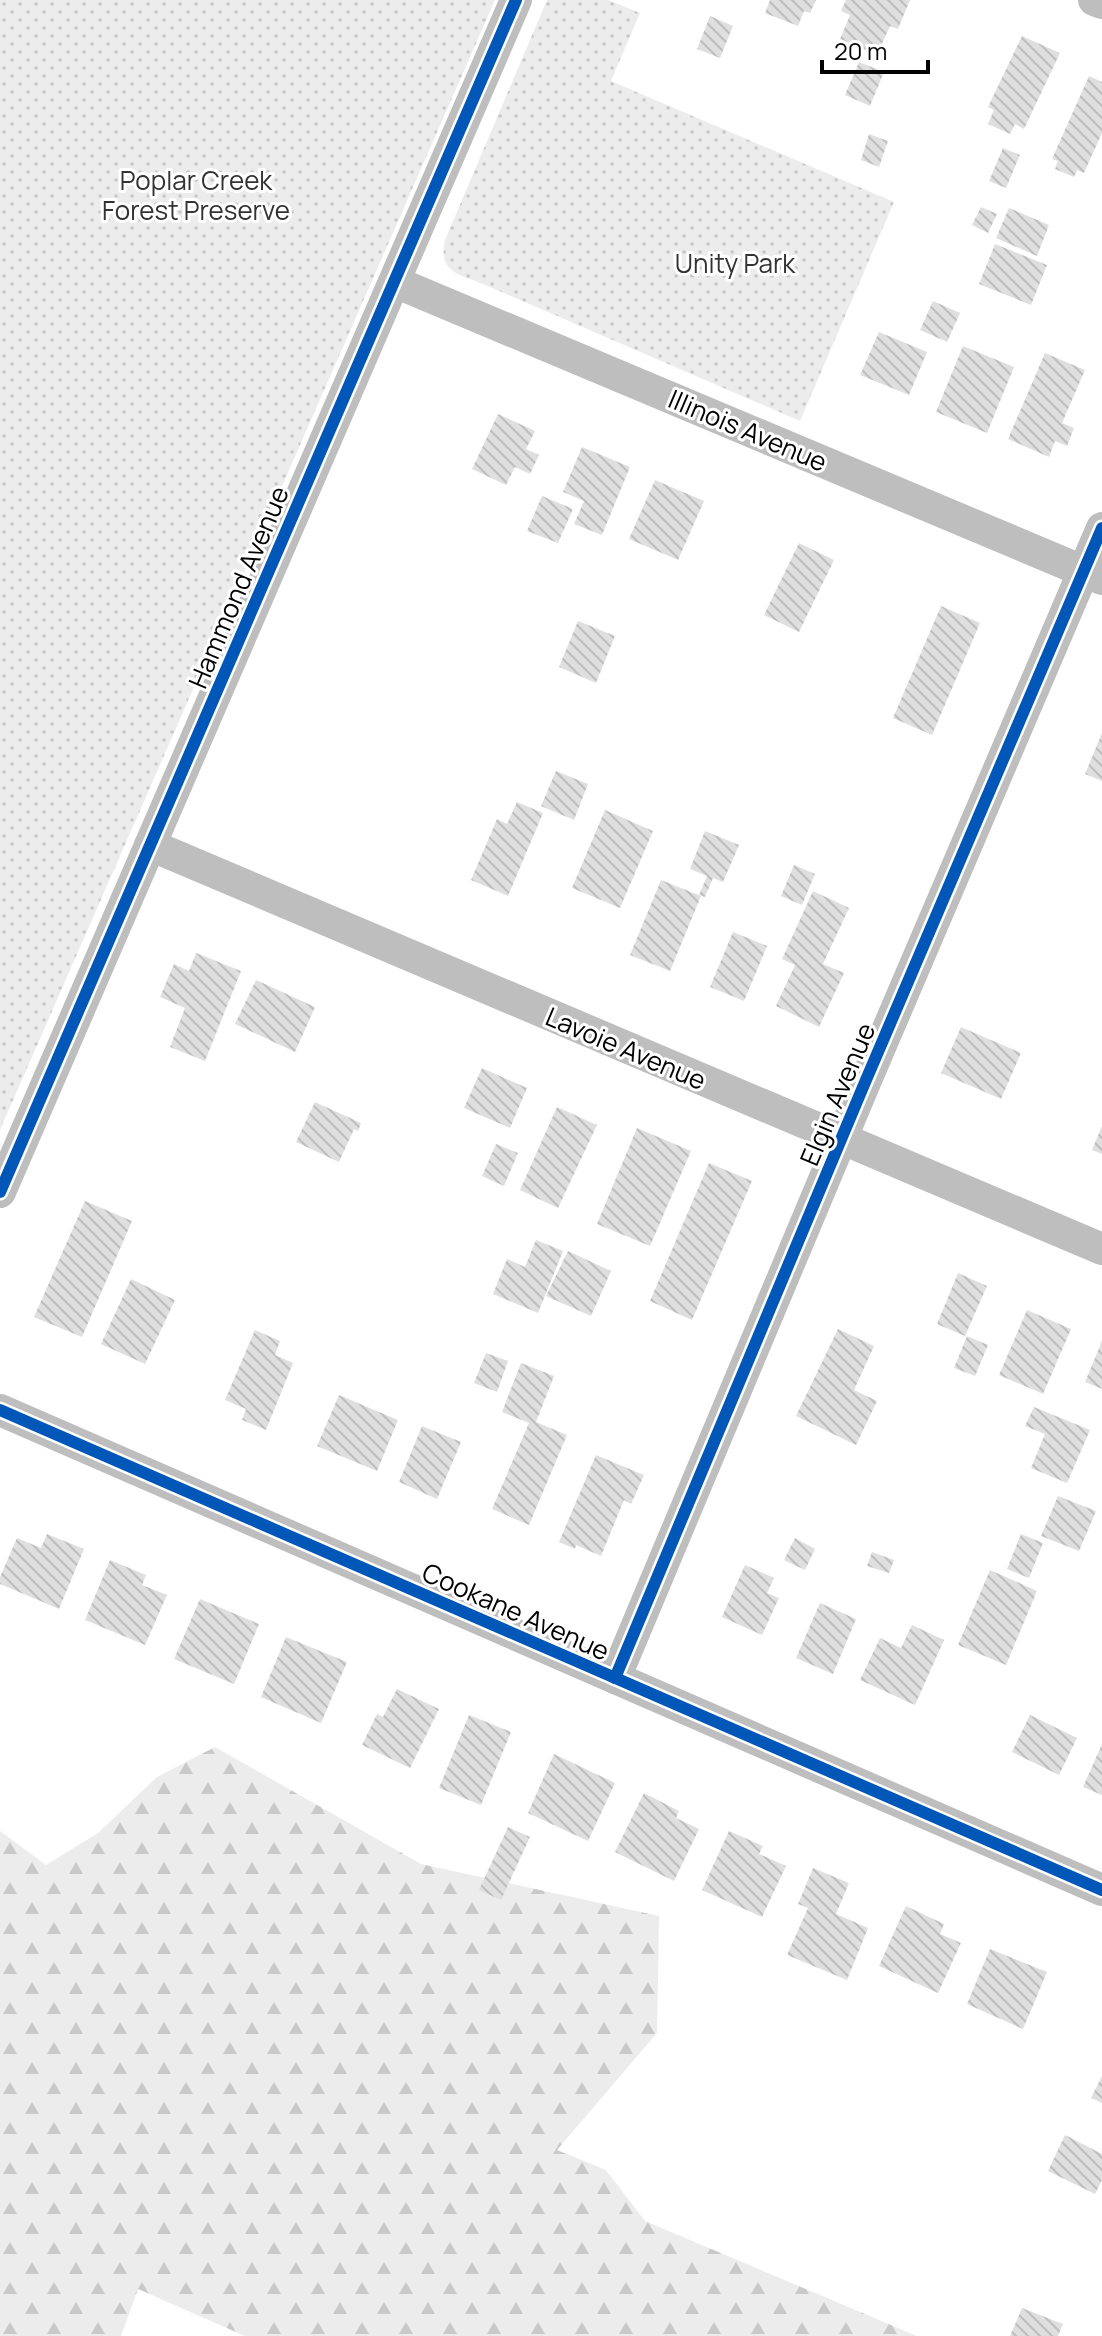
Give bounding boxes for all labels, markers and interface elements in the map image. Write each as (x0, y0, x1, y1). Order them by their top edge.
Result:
scale bar (822, 24, 928, 74)
text: 20 m (834, 34, 887, 67)
park label: Poplar Creek Forest Preserve (102, 162, 290, 228)
park label: Unity Park (675, 245, 796, 281)
street label: Illinois Avenue (663, 380, 833, 480)
street label: Hammond Avenue (179, 480, 297, 694)
street label: Lavoie Avenue (540, 998, 712, 1098)
street label: Elgin Avenue (791, 1017, 883, 1171)
street label: Cookane Avenue (417, 1554, 615, 1668)

